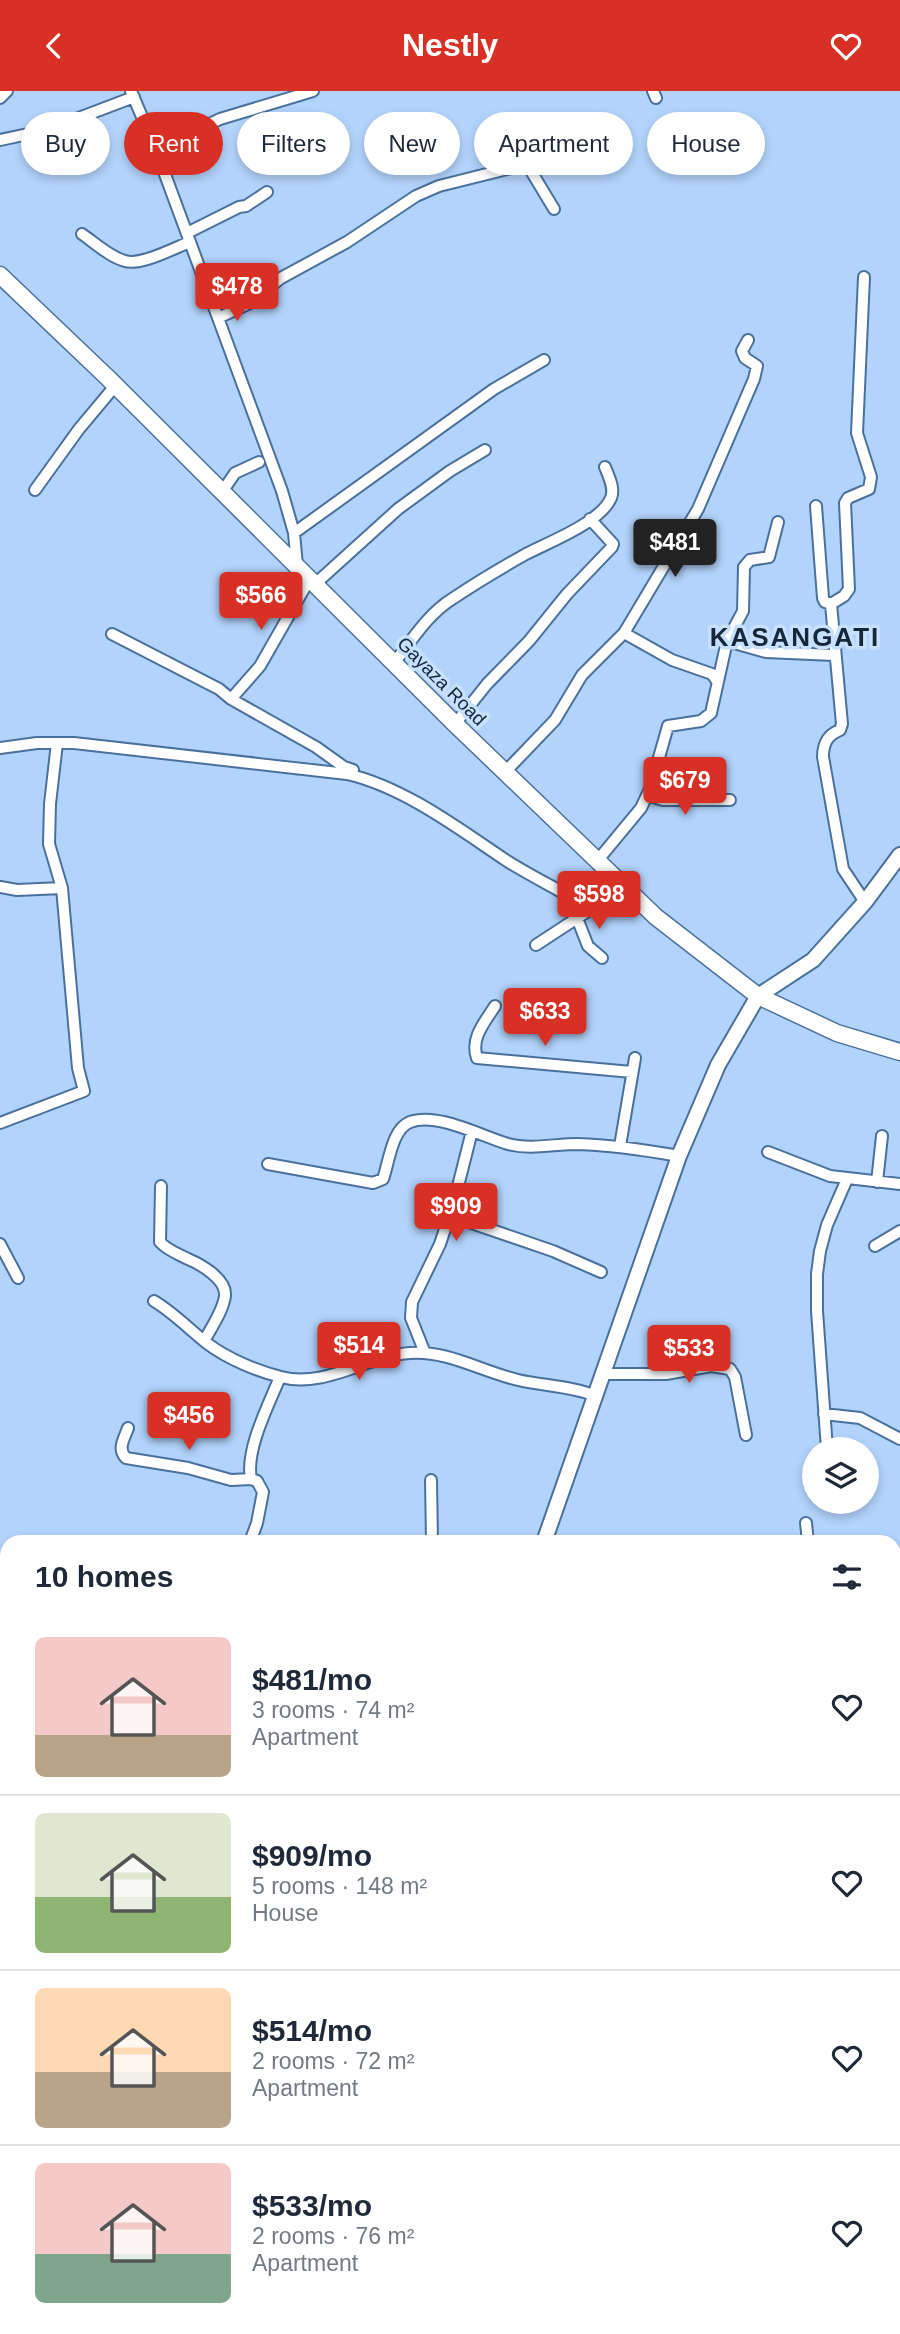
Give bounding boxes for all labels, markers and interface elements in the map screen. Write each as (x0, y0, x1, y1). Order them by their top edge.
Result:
icon: back (35, 27, 73, 65)
text: Nestly (402, 27, 498, 63)
icon: heart (827, 27, 865, 65)
chip: Buy (21, 112, 110, 175)
chip: Rent (124, 112, 223, 175)
chip: Filters (237, 112, 350, 175)
chip: New (364, 112, 460, 175)
chip: Apartment (474, 112, 633, 175)
chip: House (647, 112, 765, 175)
pin: $478 (196, 264, 278, 323)
text: $478 (211, 273, 263, 299)
pin: $481 (634, 519, 716, 579)
text: $481 (649, 529, 701, 555)
pin: $566 (220, 573, 302, 632)
text: $566 (235, 582, 287, 608)
district label: KASANGATI (710, 622, 880, 652)
street label: Gayaza Road (393, 633, 490, 730)
pin: $679 (644, 757, 726, 817)
text: $679 (659, 767, 711, 793)
pin: $598 (558, 871, 640, 931)
text: $598 (573, 881, 625, 907)
pin: $633 (504, 989, 586, 1048)
text: $633 (519, 998, 571, 1024)
pin: $909 (415, 1183, 497, 1243)
text: $909 (430, 1193, 482, 1219)
pin: $514 (318, 1323, 400, 1382)
pin: $533 (648, 1325, 730, 1385)
text: $514 (333, 1332, 385, 1358)
text: $533 (663, 1335, 715, 1361)
pin: $456 (148, 1393, 230, 1452)
text: $456 (163, 1402, 215, 1428)
map controls (802, 1437, 879, 1514)
button: layers (802, 1437, 879, 1514)
icon: filters (828, 1558, 866, 1596)
text: 10 homes (35, 1560, 173, 1593)
text: $481/mo (252, 1663, 372, 1696)
icon: home (91, 1665, 175, 1749)
icon: heart (828, 1688, 866, 1726)
text: 3 rooms · 74 m² (252, 1697, 414, 1723)
text: Apartment (252, 1724, 358, 1750)
text: $909/mo (252, 1839, 372, 1872)
icon: home (91, 1841, 175, 1925)
icon: heart (828, 1864, 866, 1902)
text: 5 rooms · 148 m² (252, 1873, 427, 1899)
text: House (252, 1900, 318, 1926)
text: $514/mo (252, 2014, 372, 2047)
icon: home (91, 2016, 175, 2100)
icon: heart (828, 2039, 866, 2077)
text: 2 rooms · 72 m² (252, 2048, 414, 2074)
text: Apartment (252, 2075, 358, 2101)
text: $533/mo (252, 2189, 372, 2222)
icon: home (91, 2191, 175, 2275)
icon: heart (828, 2214, 866, 2252)
text: 2 rooms · 76 m² (252, 2223, 414, 2249)
text: Apartment (252, 2250, 358, 2276)

